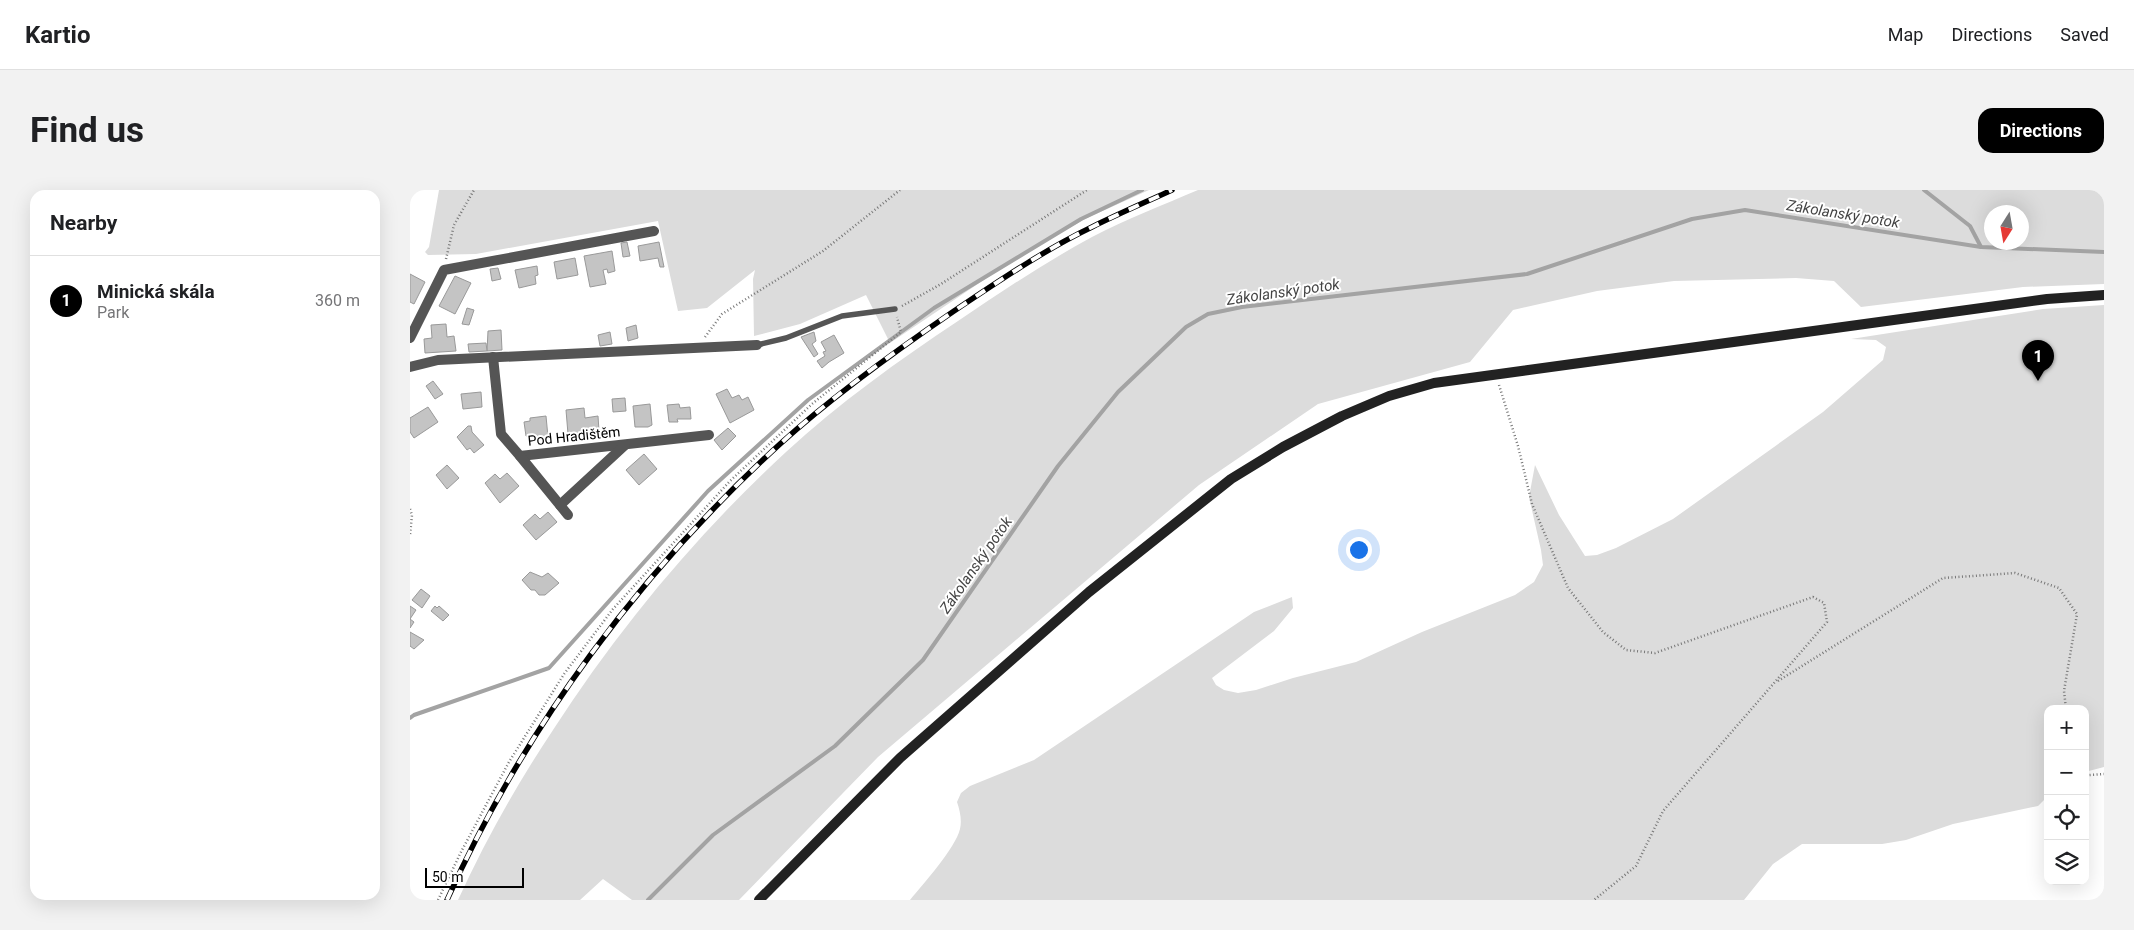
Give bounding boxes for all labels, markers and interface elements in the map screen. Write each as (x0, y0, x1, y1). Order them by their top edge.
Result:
text: Kartio (25, 21, 91, 49)
text: Map (1888, 24, 1923, 45)
text: Directions (1951, 24, 2032, 45)
text: Saved (2060, 24, 2109, 45)
button: Directions (1978, 108, 2104, 153)
text: Find us (30, 110, 144, 151)
water label: Zákolanský potok (1784, 196, 1901, 232)
north arrow (1984, 205, 2029, 250)
text: Nearby (50, 211, 117, 235)
water label: Zákolanský potok (1224, 275, 1341, 309)
text: Minická skála (97, 280, 215, 303)
text: 1 (61, 291, 71, 310)
text: 360 m (315, 291, 360, 310)
text: Park (97, 303, 129, 322)
pin: 1 (2022, 340, 2054, 381)
street label: Pod Hradištěm (527, 423, 621, 449)
water label: Zákolanský potok (935, 513, 1016, 618)
your location (1346, 537, 1372, 563)
map controls (2044, 705, 2089, 885)
button: + (2044, 705, 2089, 750)
button: − (2044, 750, 2089, 795)
button: locate (2044, 795, 2089, 840)
button: layers (2044, 840, 2089, 885)
scale bar (425, 865, 524, 888)
text: 50 m (432, 869, 464, 885)

